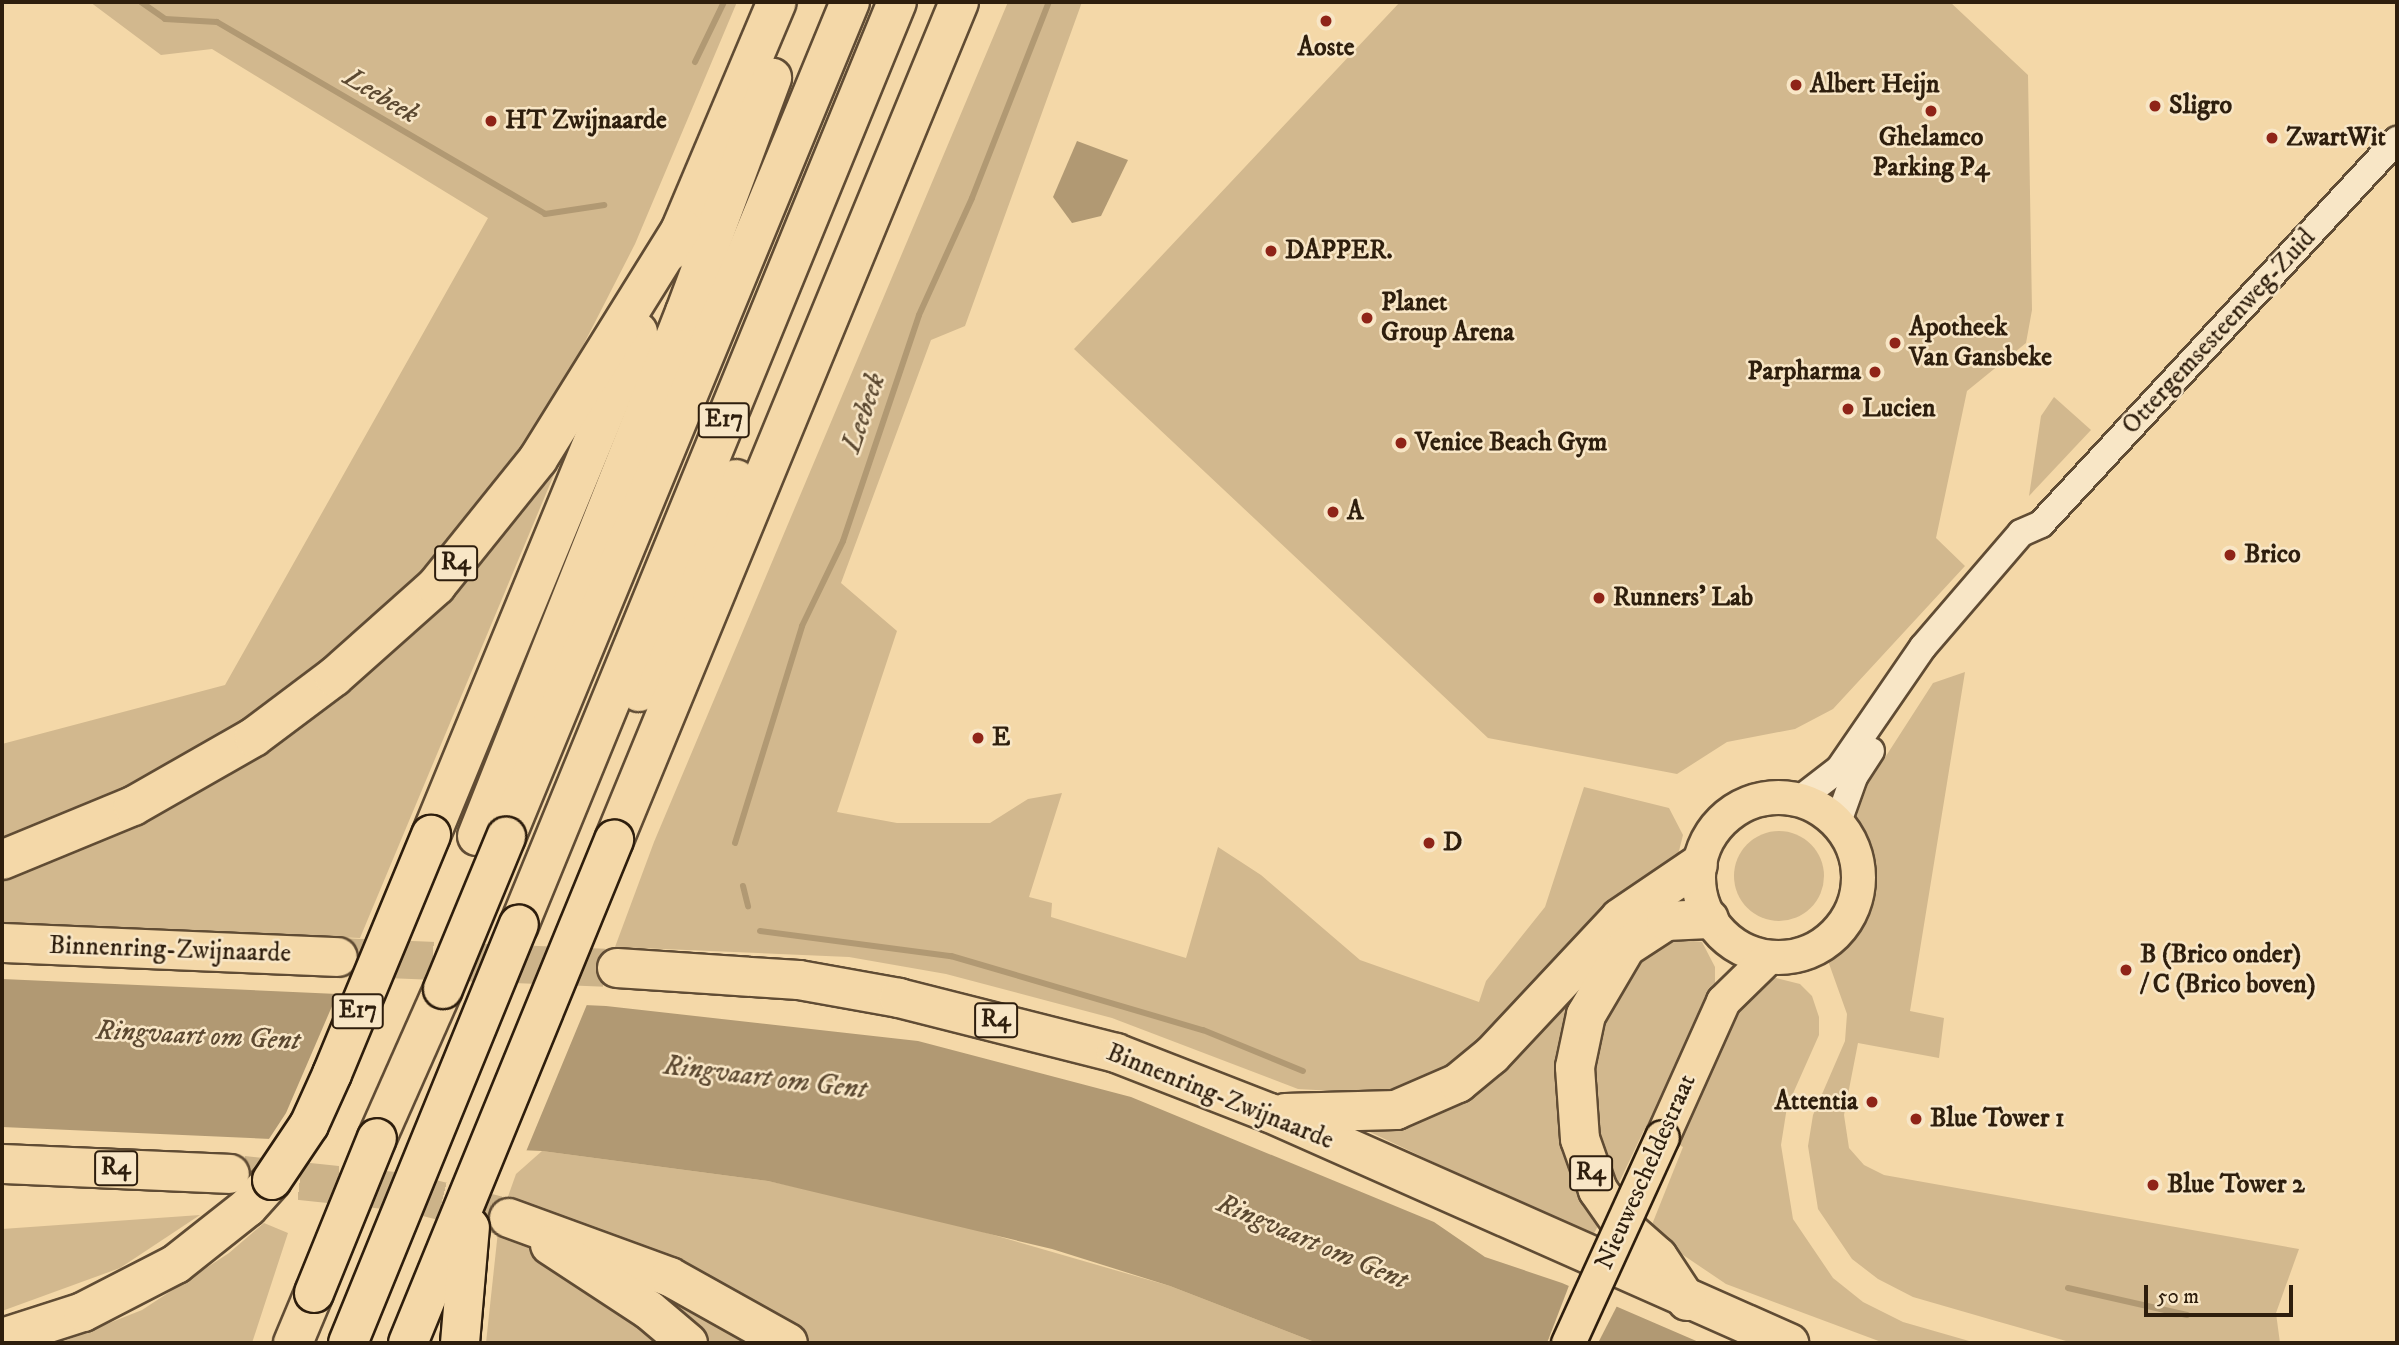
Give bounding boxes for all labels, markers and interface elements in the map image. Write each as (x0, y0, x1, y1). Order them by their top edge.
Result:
marker: Aoste (1318, 13, 1334, 29)
place label: Aoste (1298, 32, 1354, 64)
water label: Leebeek (337, 61, 425, 131)
place label: Albert Heijn (1810, 69, 1940, 101)
marker: Albert Heijn (1788, 77, 1804, 93)
place label: Sligro (2169, 90, 2232, 122)
marker: Sligro (2147, 98, 2163, 114)
marker: Ghelamco Parking P4 (1923, 103, 1939, 119)
place label: HT Zwijnaarde (505, 105, 667, 137)
marker: HT Zwijnaarde (483, 113, 499, 129)
place label: Ghelamco Parking P4 (1872, 122, 1990, 184)
place label: ZwartWit (2286, 122, 2386, 154)
marker: ZwartWit (2264, 130, 2280, 146)
street label: Ottergemsesteenweg-Zuid (2116, 223, 2322, 441)
place label: DAPPER. (1285, 235, 1393, 267)
marker: DAPPER. (1263, 243, 1279, 259)
place label: Planet Group Arena (1381, 287, 1514, 348)
marker: Planet Group Arena (1359, 310, 1375, 326)
place label: Apotheek Van Gansbeke (1909, 312, 2052, 374)
marker: Apotheek Van Gansbeke (1887, 335, 1903, 351)
place label: Parpharma (1747, 356, 1861, 388)
marker: Parpharma (1867, 364, 1883, 380)
water label: Leebeek (835, 369, 893, 457)
place label: Lucien (1862, 393, 1936, 425)
road number: E17 (698, 400, 750, 440)
marker: Lucien (1840, 401, 1856, 417)
place label: Venice Beach Gym (1415, 427, 1607, 459)
marker: Venice Beach Gym (1393, 435, 1409, 451)
place label: A (1347, 496, 1364, 528)
marker: A (1325, 504, 1341, 520)
place label: Brico (2244, 539, 2301, 571)
road number: R4 (433, 542, 479, 584)
marker: Brico (2222, 547, 2238, 563)
place label: Runners' Lab (1613, 582, 1753, 614)
marker: Runners' Lab (1591, 590, 1607, 606)
place label: E (992, 722, 1010, 754)
marker: E (970, 730, 986, 746)
place label: D (1443, 827, 1462, 859)
marker: D (1421, 835, 1437, 851)
street label: Binnenring-Zwijnaarde (48, 930, 292, 970)
place label: B (Brico onder) / C (Brico boven) (2140, 939, 2316, 1000)
marker: B (Brico onder) / C (Brico boven) (2118, 962, 2134, 978)
road number: E17 (332, 990, 384, 1031)
road number: R4 (973, 1000, 1019, 1040)
water label: Ringvaart om Gent (95, 1014, 301, 1058)
street label: Binnenring-Zwijnaarde (1102, 1037, 1338, 1157)
water label: Ringvaart om Gent (662, 1049, 868, 1107)
street label: Nieuwescheldestraat (1589, 1069, 1703, 1275)
place label: Attentia (1775, 1086, 1858, 1118)
marker: Attentia (1864, 1094, 1880, 1110)
place label: Blue Tower 1 (1930, 1103, 2065, 1135)
marker: Blue Tower 1 (1908, 1111, 1924, 1127)
road number: R4 (93, 1148, 139, 1188)
road number: R4 (1568, 1153, 1614, 1194)
place label: Blue Tower 2 (2167, 1169, 2305, 1201)
marker: Blue Tower 2 (2145, 1177, 2161, 1193)
water label: Ringvaart om Gent (1211, 1187, 1413, 1297)
scale bar (2147, 1272, 2296, 1316)
text: 50 m (2157, 1284, 2199, 1310)

